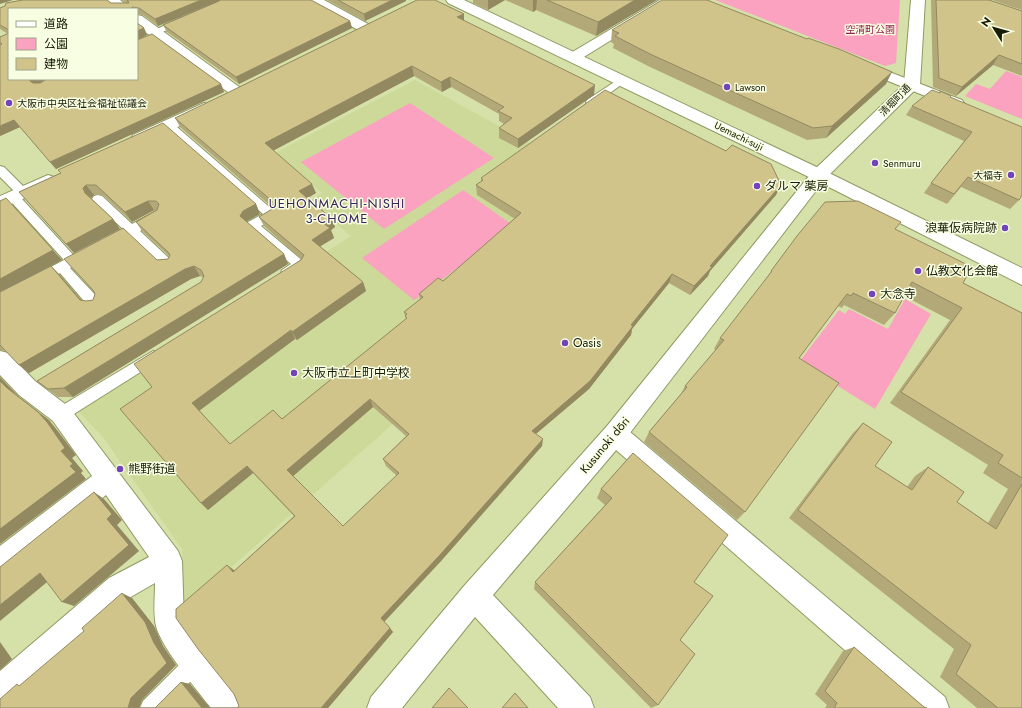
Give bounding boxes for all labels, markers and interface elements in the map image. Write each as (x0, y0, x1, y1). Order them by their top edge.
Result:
legend (8, 8, 138, 80)
north arrow (974, 8, 1014, 48)
text: N (977, 14, 995, 30)
text: 道路 (44, 15, 68, 33)
park label: 空清町公園 (845, 22, 895, 37)
text: 公園 (44, 35, 68, 53)
text: 建物 (44, 55, 68, 73)
place label: Lawson (735, 80, 766, 95)
street label: 清堀町通 (876, 80, 914, 120)
marker: Lawson (722, 82, 732, 92)
place label: 大阪市中央区社会福祉協議会 (17, 96, 147, 111)
marker: 大阪市中央区社会福祉協議会 (4, 98, 14, 108)
street label: Uemachi-suji (712, 118, 766, 154)
place label: Senmuru (883, 156, 921, 171)
marker: Senmuru (870, 158, 880, 168)
place label: 大福寺 (973, 168, 1003, 183)
marker: 大福寺 (1006, 170, 1016, 180)
place label: ダルマ 薬房 (765, 177, 829, 195)
marker: ダルマ 薬房 (752, 181, 762, 191)
district label: UEHONMACHI-NISHI 3-CHOME (269, 194, 405, 228)
place label: 浪華仮病院跡 (925, 219, 997, 237)
marker: 浪華仮病院跡 (1000, 223, 1010, 233)
place label: 仏教文化会館 (926, 262, 998, 280)
marker: 仏教文化会館 (913, 266, 923, 276)
place label: 大念寺 (880, 285, 916, 303)
marker: 大念寺 (867, 289, 877, 299)
place label: Oasis (573, 334, 601, 352)
marker: Oasis (560, 338, 570, 348)
place label: 大阪市立上町中学校 (302, 364, 410, 382)
marker: 大阪市立上町中学校 (289, 368, 299, 378)
street label: Kusunoki dōri (576, 413, 634, 477)
place label: 熊野街道 (128, 460, 176, 478)
marker: 熊野街道 (115, 464, 125, 474)

